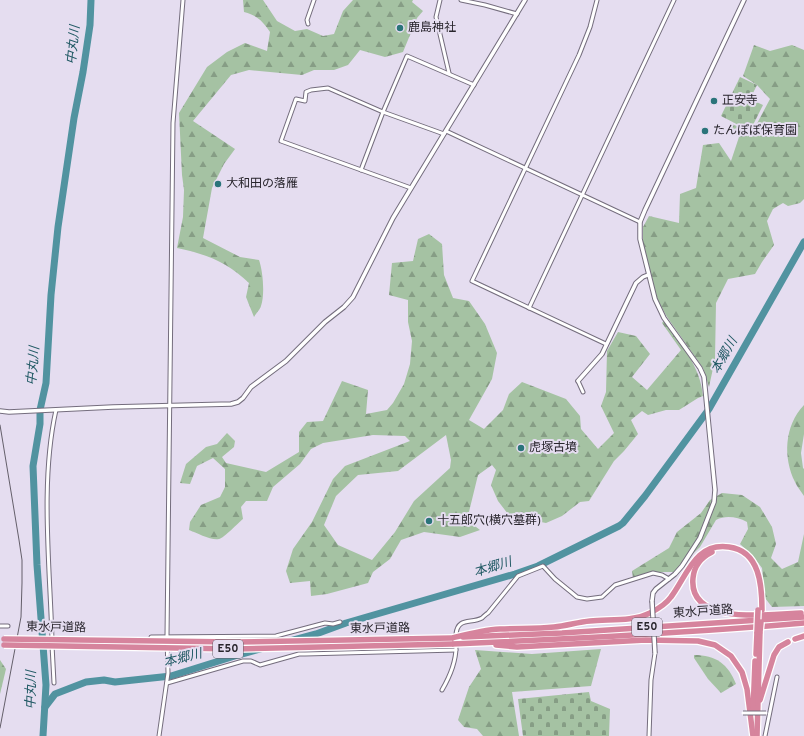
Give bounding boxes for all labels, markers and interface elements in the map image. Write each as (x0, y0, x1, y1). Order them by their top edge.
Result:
place label: 鹿島神社 (408, 20, 456, 36)
water label: 中丸川 (64, 23, 84, 65)
marker: 鹿島神社 (395, 23, 405, 33)
place label: 正安寺 (722, 93, 758, 109)
marker: 正安寺 (709, 96, 719, 106)
place label: たんぽぽ保育園 (713, 123, 797, 139)
marker: たんぽぽ保育園 (700, 126, 710, 136)
place label: 大和田の落雁 (226, 176, 298, 192)
marker: 大和田の落雁 (213, 179, 223, 189)
water label: 本郷川 (708, 333, 743, 377)
water label: 中丸川 (24, 344, 44, 386)
place label: 虎塚古墳 (529, 440, 577, 456)
marker: 虎塚古墳 (516, 443, 526, 453)
place label: 十五郎穴(横穴墓群) (437, 513, 541, 529)
marker: 十五郎穴(横穴墓群) (424, 516, 434, 526)
water label: 本郷川 (472, 554, 516, 581)
street label: 東水戸道路 (673, 602, 733, 622)
road number: E50 (632, 618, 662, 636)
street label: 東水戸道路 (26, 619, 86, 637)
street label: 東水戸道路 (350, 620, 410, 638)
road number: E50 (213, 640, 243, 658)
water label: 本郷川 (162, 646, 206, 671)
water label: 中丸川 (24, 668, 40, 710)

